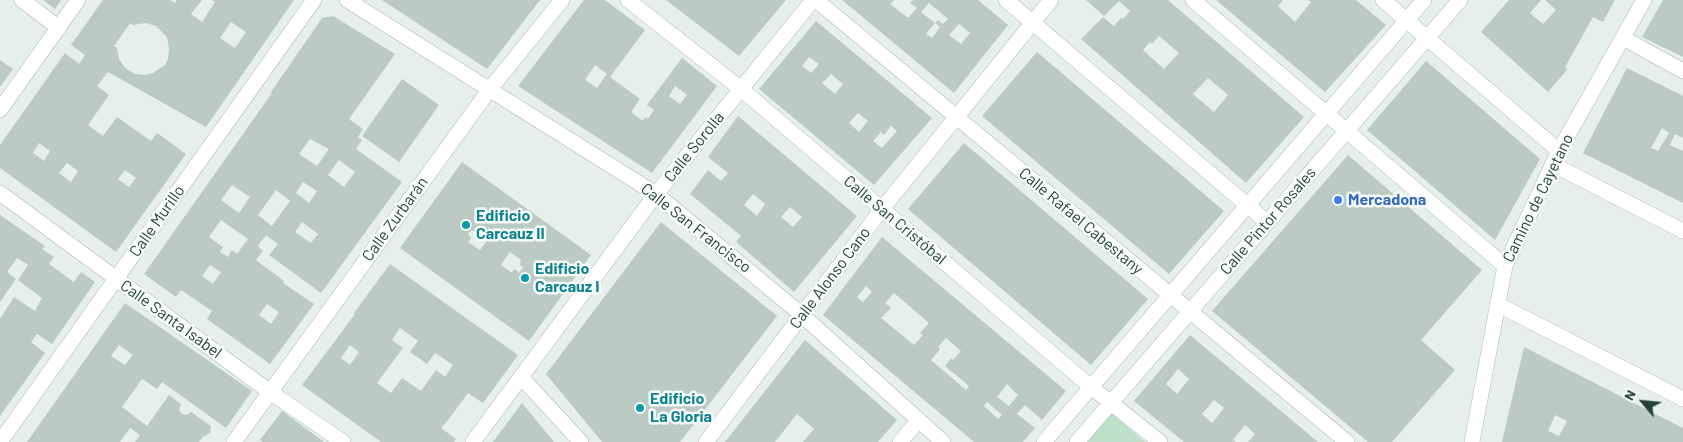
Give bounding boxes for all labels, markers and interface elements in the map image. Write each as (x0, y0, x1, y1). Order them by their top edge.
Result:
street label: Calle Sorolla (660, 108, 728, 186)
street label: Camino de Cayetano (1499, 131, 1577, 265)
street label: Calle Rafael Cabestany (1015, 163, 1147, 279)
street label: Calle Pintor Rosales (1216, 163, 1320, 279)
street label: Calle San Cristóbal (840, 171, 950, 269)
street label: Calle Zurbarán (358, 173, 432, 265)
street label: Calle San Francisco (637, 179, 755, 277)
street label: Calle Murillo (125, 182, 189, 260)
place label: Mercadona (1348, 190, 1426, 210)
marker: Mercadona (1332, 194, 1344, 206)
place label: Edificio Carcauz II (476, 206, 545, 244)
marker: Edificio Carcauz II (460, 219, 472, 231)
street label: Calle Alonso Cano (786, 223, 874, 333)
place label: Edificio Carcauz I (535, 259, 600, 297)
marker: Edificio Carcauz I (519, 272, 531, 284)
street label: Calle Santa Isabel (116, 276, 226, 362)
north arrow (1618, 377, 1668, 427)
text: N (1620, 387, 1639, 403)
place label: Edificio La Gloria (650, 389, 712, 427)
marker: Edificio La Gloria (634, 402, 646, 414)

